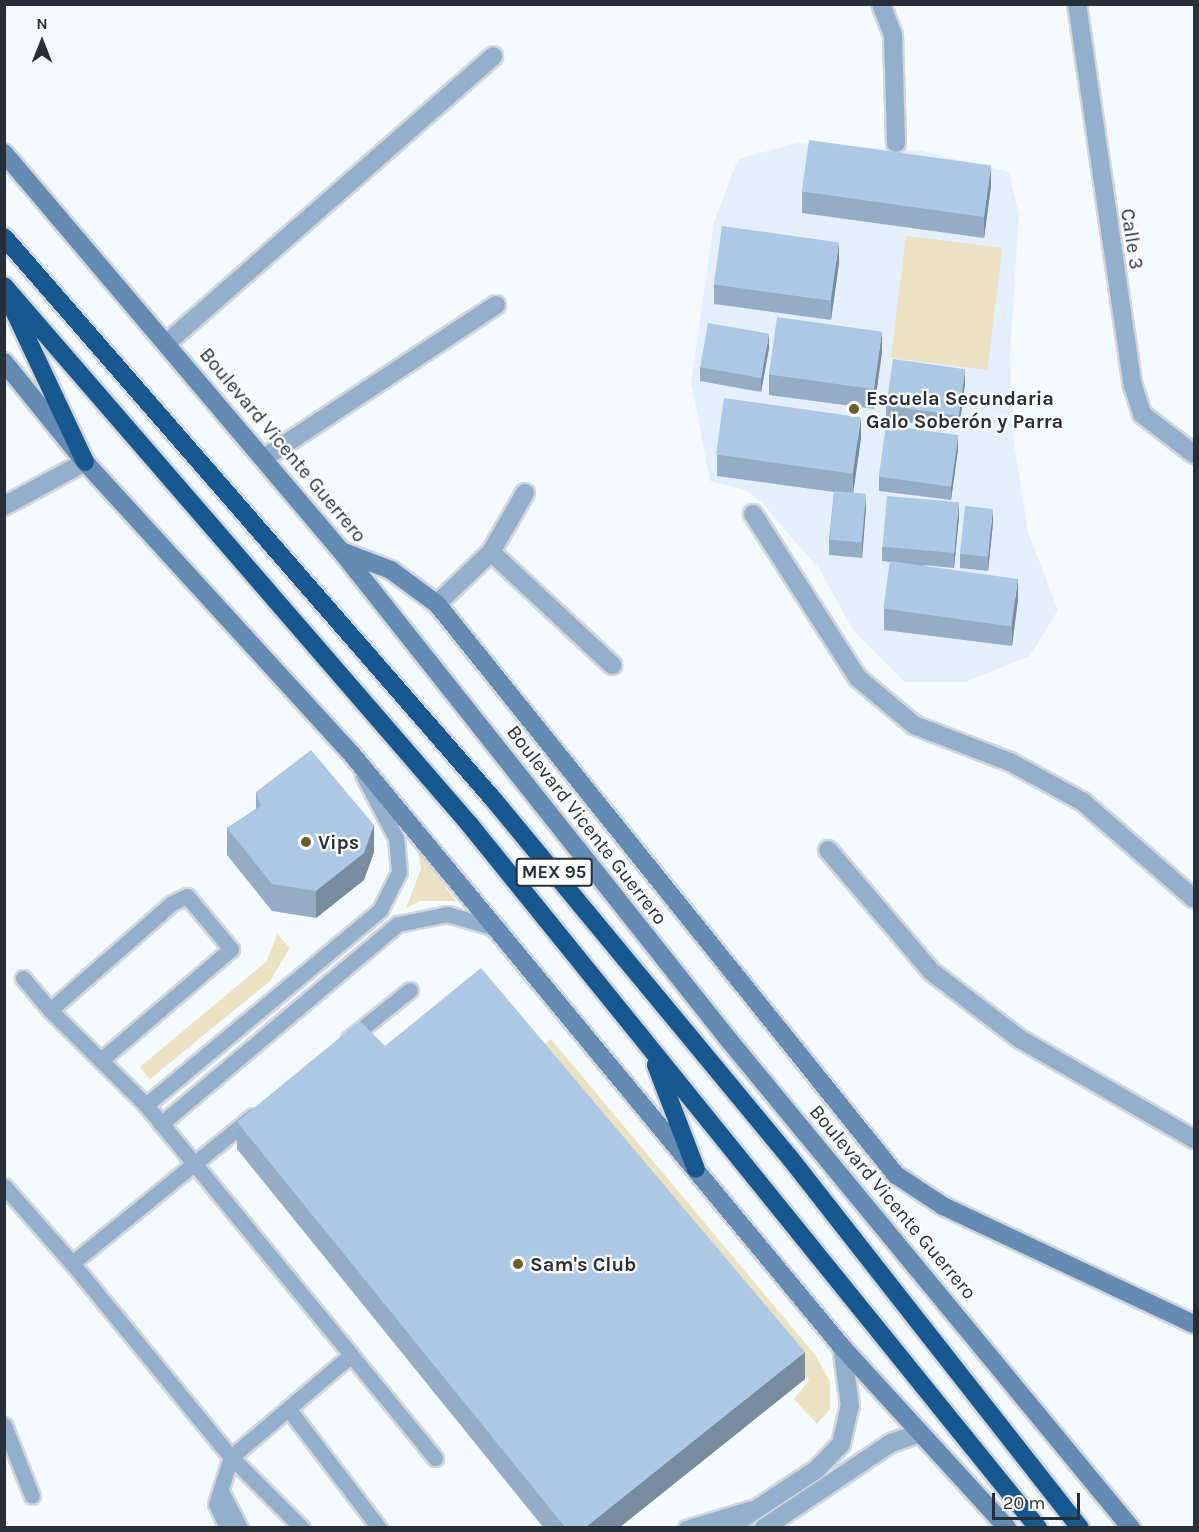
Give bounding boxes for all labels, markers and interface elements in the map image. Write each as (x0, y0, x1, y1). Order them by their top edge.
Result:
north arrow (12, 12, 72, 72)
text: N (36, 14, 48, 33)
street label: Calle 3 (1115, 207, 1149, 271)
street label: Boulevard Vicente Guerrero (194, 343, 372, 547)
place label: Escuela Secundaria Galo Soberón y Parra (866, 386, 1063, 433)
marker: Escuela Secundaria Galo Soberón y Parra (847, 402, 861, 416)
street label: Boulevard Vicente Guerrero (502, 720, 672, 930)
place label: Vips (318, 830, 359, 854)
marker: Vips (299, 835, 313, 849)
road number: MEX 95 (515, 857, 593, 887)
street label: Boulevard Vicente Guerrero (804, 1100, 982, 1304)
place label: Sam's Club (530, 1252, 636, 1276)
marker: Sam's Club (511, 1257, 525, 1271)
scale bar (995, 1481, 1084, 1519)
text: 20 m (1003, 1492, 1045, 1514)

